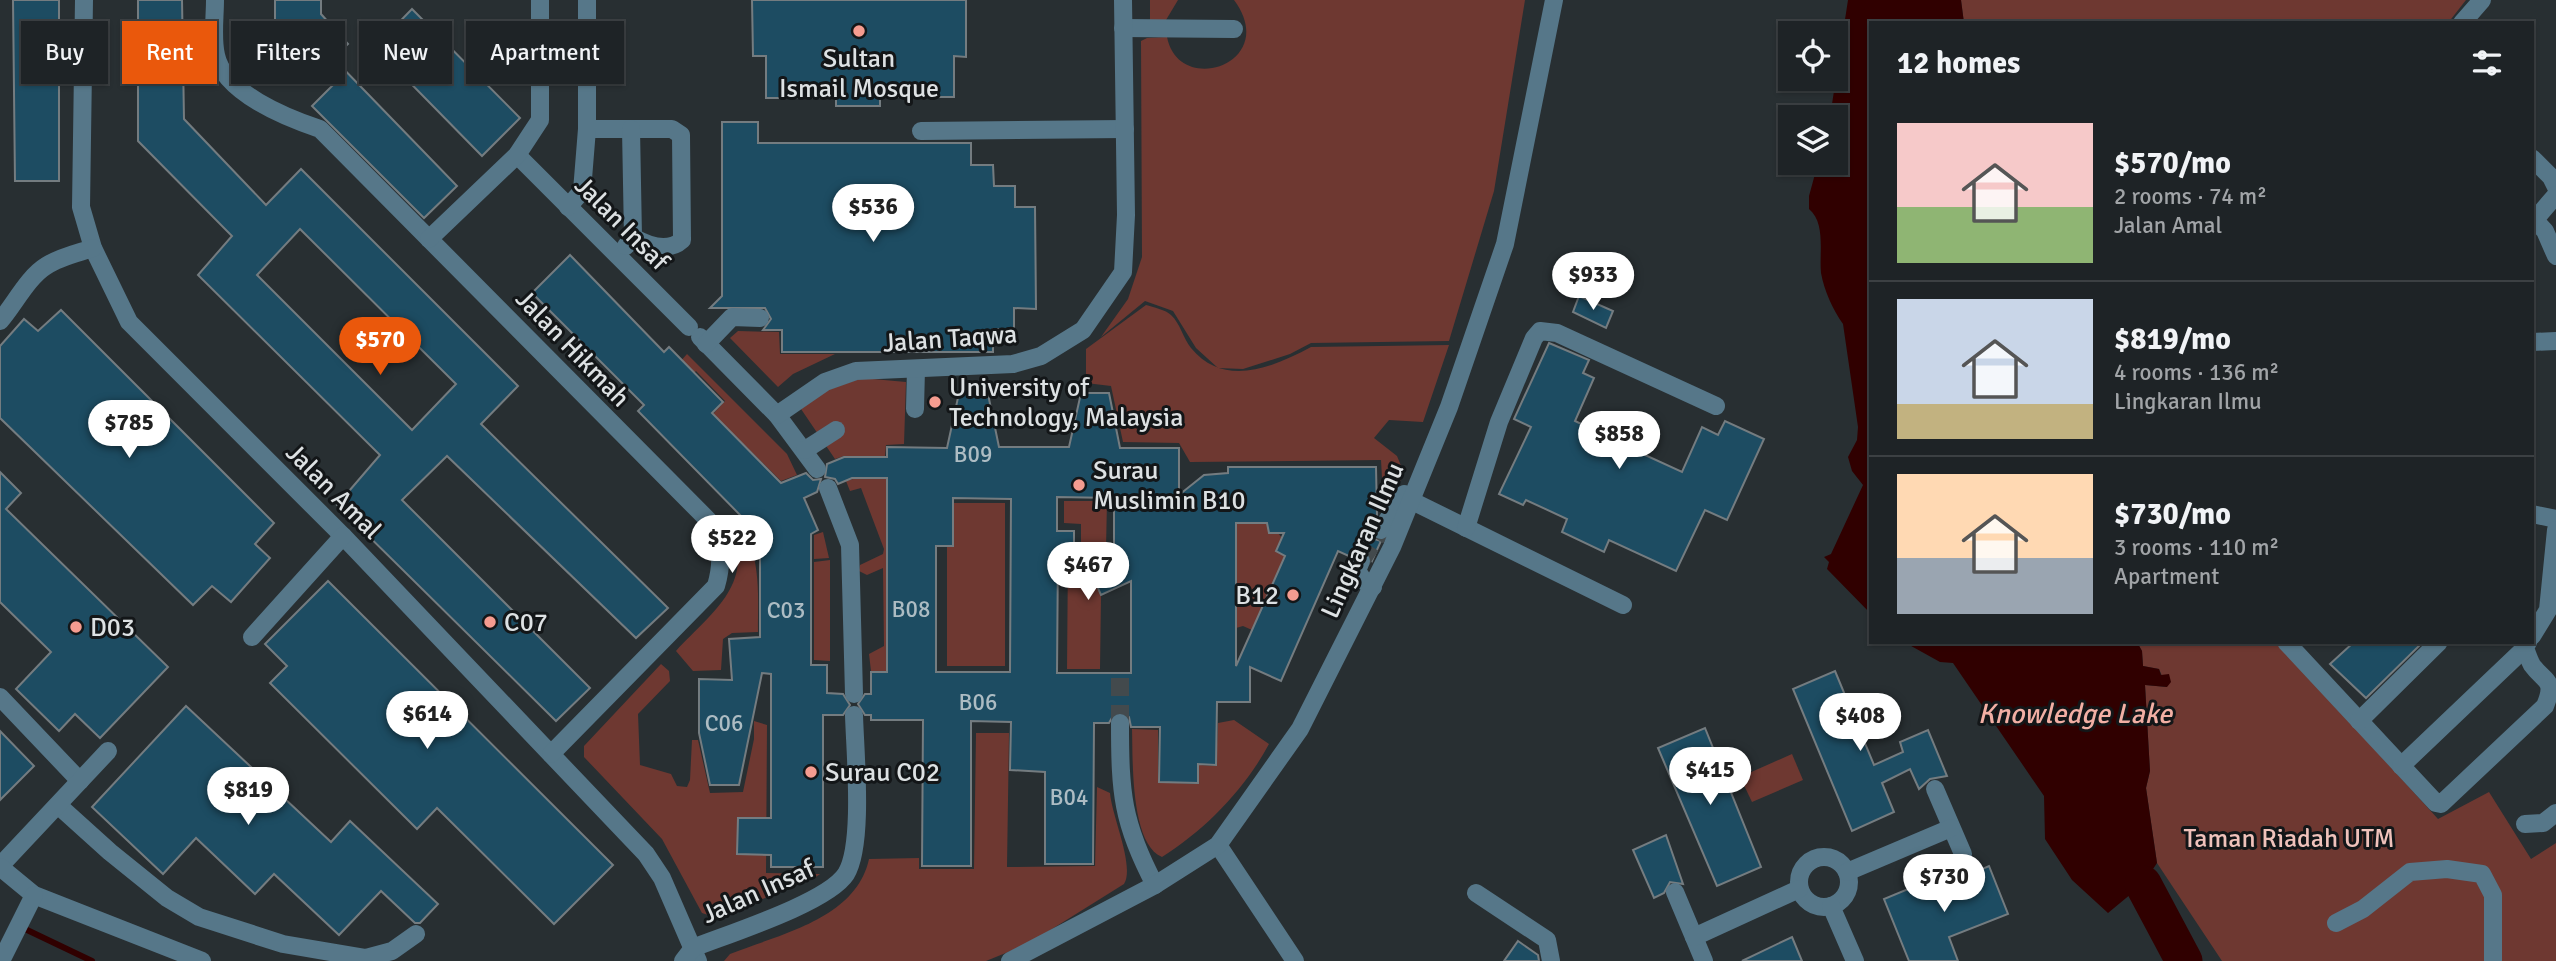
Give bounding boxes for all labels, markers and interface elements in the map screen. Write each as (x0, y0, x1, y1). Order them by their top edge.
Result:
chip: Buy (21, 21, 108, 84)
chip: Rent (122, 21, 217, 84)
chip: Filters (231, 21, 345, 84)
chip: New (359, 21, 452, 84)
chip: Apartment (466, 21, 624, 84)
map controls (1778, 21, 1848, 175)
button: locate (1778, 21, 1848, 91)
marker: Sultan Ismail Mosque (851, 23, 867, 39)
place label: Sultan Ismail Mosque (779, 43, 939, 105)
icon: filters (2468, 44, 2506, 82)
text: 12 homes (1897, 45, 2020, 82)
button: layers (1778, 105, 1848, 175)
text: $570/mo (2114, 145, 2231, 182)
icon: home (1953, 151, 2037, 235)
street label: Jalan Insaf (568, 170, 676, 278)
text: 2 rooms · 74 m² (2114, 182, 2267, 211)
pin: $536 (832, 184, 914, 244)
text: $536 (848, 192, 898, 221)
text: Jalan Amal (2114, 211, 2222, 240)
pin: $933 (1552, 252, 1634, 312)
text: $933 (1568, 260, 1618, 289)
street label: Jalan Hikmah (508, 283, 636, 414)
pin: $570 (339, 318, 421, 377)
street label: Jalan Taqwa (882, 318, 1018, 360)
text: $819/mo (2114, 321, 2231, 358)
text: $570 (355, 325, 405, 354)
icon: home (1953, 327, 2037, 411)
text: 4 rooms · 136 m² (2114, 358, 2279, 387)
place label: University of Technology, Malaysia (949, 372, 1183, 434)
text: Lingkaran Ilmu (2114, 387, 2262, 416)
marker: University of Technology, Malaysia (927, 394, 943, 410)
pin: $785 (88, 400, 170, 460)
text: $785 (104, 408, 154, 437)
pin: $858 (1578, 412, 1660, 471)
text: $858 (1594, 419, 1644, 448)
street label: Jalan Amal (279, 437, 388, 546)
house number: B09 (954, 440, 992, 469)
place label: Surau Muslimin B10 (1093, 455, 1246, 517)
street label: Lingkaran Ilmu (1314, 458, 1411, 623)
marker: Surau Muslimin B10 (1071, 477, 1087, 493)
text: $730/mo (2114, 496, 2231, 533)
icon: home (1953, 502, 2037, 586)
pin: $522 (691, 516, 773, 575)
text: $522 (707, 523, 757, 552)
text: 3 rooms · 110 m² (2114, 533, 2279, 562)
pin: $467 (1047, 542, 1129, 602)
text: $467 (1063, 550, 1113, 579)
text: Apartment (2114, 562, 2219, 591)
place label: B12 (1235, 580, 1279, 612)
marker: B12 (1285, 587, 1301, 603)
house number: B08 (892, 595, 930, 624)
house number: C03 (767, 596, 805, 625)
place label: C07 (504, 607, 548, 639)
place label: D03 (90, 612, 135, 644)
marker: C07 (482, 614, 498, 630)
marker: D03 (68, 619, 84, 635)
house number: B06 (959, 688, 997, 717)
pin: $614 (386, 692, 468, 751)
pin: $408 (1819, 694, 1901, 753)
water label: Knowledge Lake (1978, 697, 2174, 731)
text: $614 (402, 699, 452, 728)
text: $408 (1835, 701, 1885, 730)
house number: C06 (705, 709, 743, 738)
pin: $415 (1669, 748, 1751, 807)
text: $415 (1685, 755, 1735, 784)
place label: Surau C02 (825, 757, 940, 789)
marker: Surau C02 (803, 764, 819, 780)
pin: $819 (207, 768, 289, 827)
text: $819 (223, 775, 273, 804)
house number: B04 (1050, 783, 1088, 812)
park label: Taman Riadah UTM (2183, 823, 2395, 855)
street label: Jalan Insaf (697, 852, 821, 931)
pin: $730 (1903, 855, 1985, 914)
text: $730 (1919, 862, 1969, 891)

